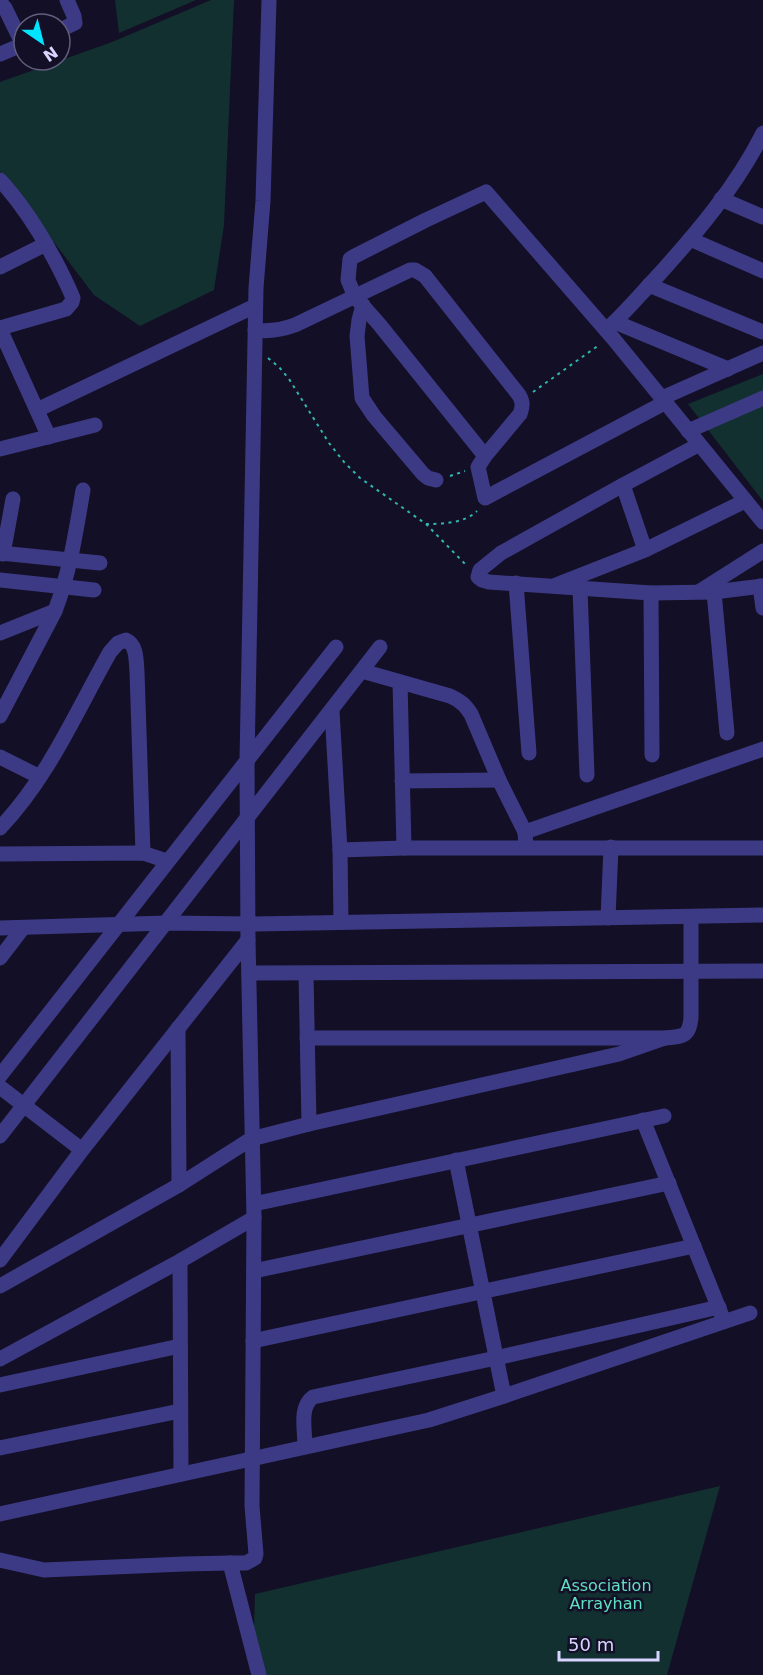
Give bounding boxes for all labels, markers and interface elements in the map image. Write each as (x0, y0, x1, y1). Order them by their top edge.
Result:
north arrow (12, 12, 72, 72)
text: N (39, 42, 61, 65)
park label: Association Arrayhan (560, 1576, 652, 1613)
scale bar (559, 1624, 658, 1662)
text: 50 m (568, 1634, 614, 1655)

